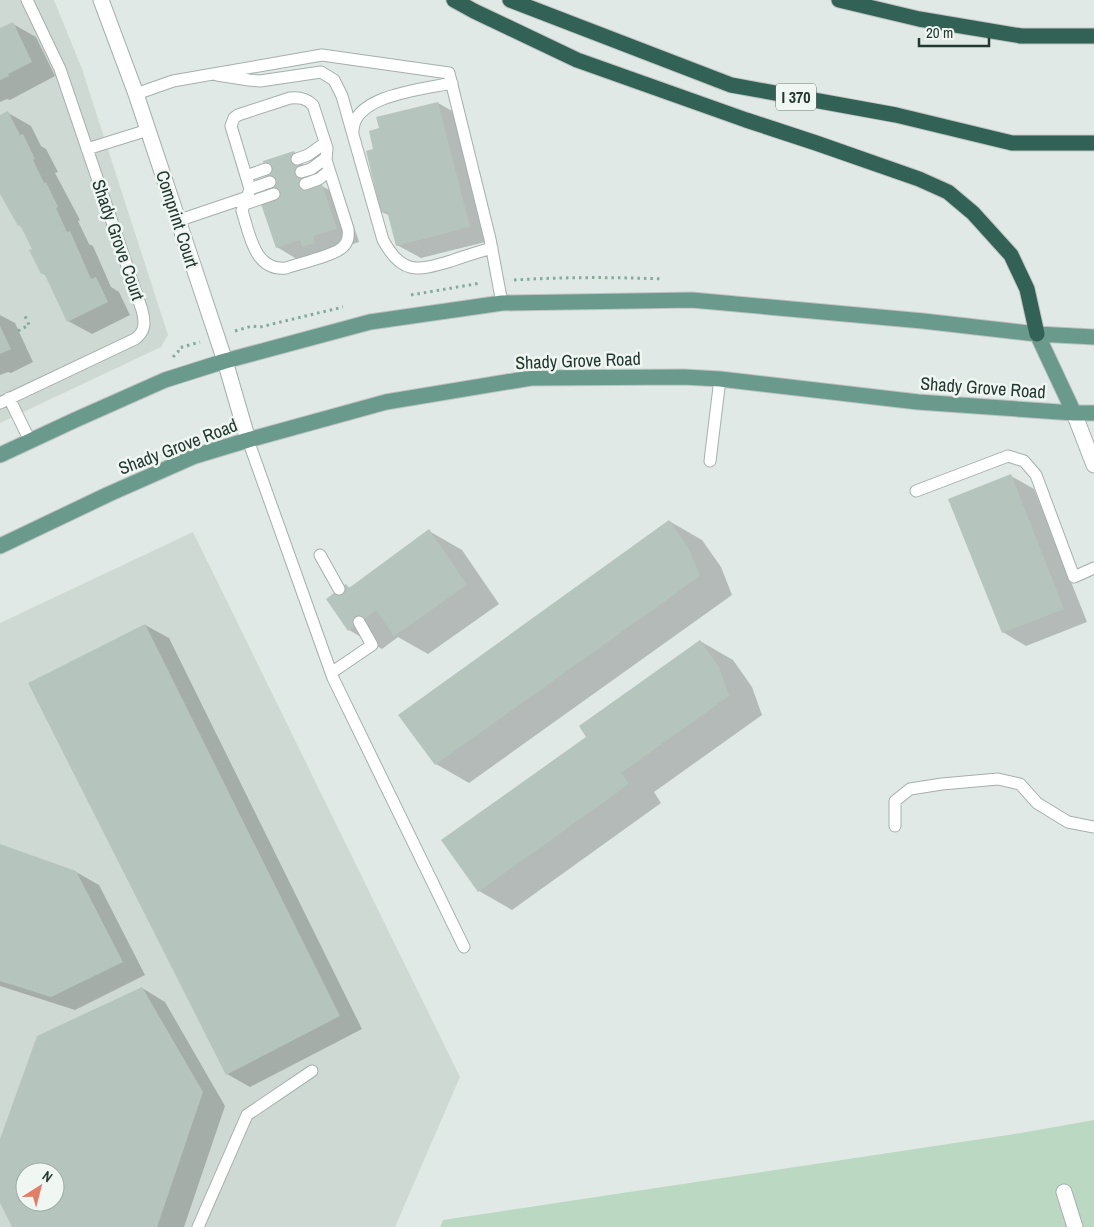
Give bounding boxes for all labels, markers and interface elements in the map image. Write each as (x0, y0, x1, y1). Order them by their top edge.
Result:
scale bar (919, 15, 989, 47)
text: 20 m (926, 22, 953, 43)
road number: I 370 (776, 84, 816, 110)
street label: Comprint Court (150, 167, 205, 271)
street label: Shady Grove Court (86, 176, 151, 304)
street label: Shady Grove Road (515, 346, 641, 375)
street label: Shady Grove Road (920, 371, 1047, 404)
street label: Shady Grove Road (115, 412, 241, 481)
north arrow (15, 1162, 65, 1212)
text: N (39, 1167, 56, 1186)

